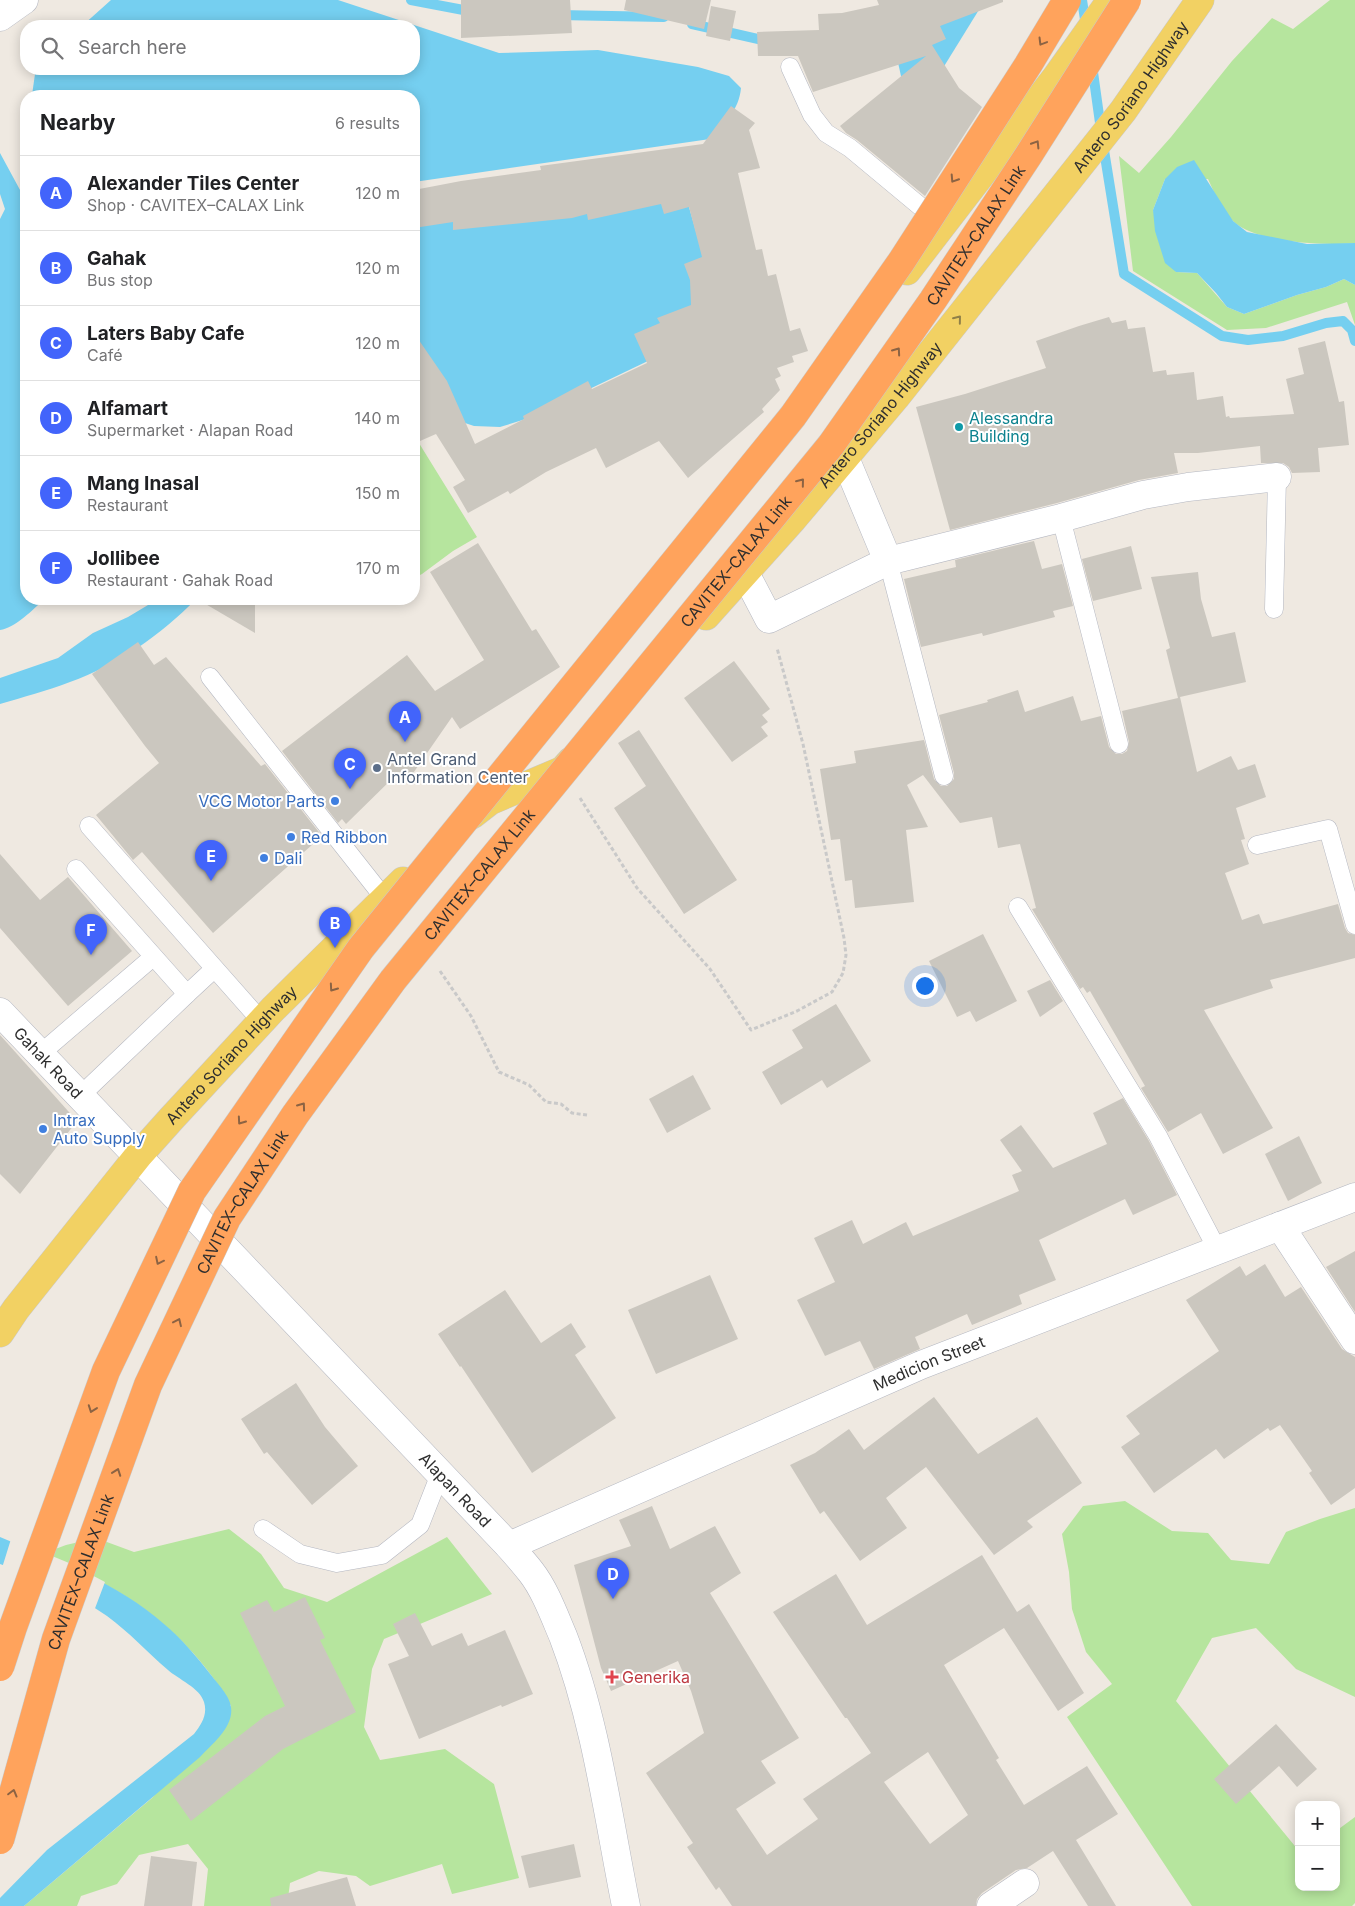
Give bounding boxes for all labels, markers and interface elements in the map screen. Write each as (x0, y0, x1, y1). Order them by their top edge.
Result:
street label: Antero Soriano Highway (1068, 17, 1192, 177)
search box (20, 20, 420, 75)
icon: search (38, 34, 66, 62)
text: Search here (78, 36, 187, 59)
one-way arrow (1038, 36, 1048, 45)
text: Nearby (40, 110, 115, 135)
text: 6 results (335, 113, 400, 133)
one-way arrow (1030, 140, 1039, 149)
street label: CAVITEX–CALAX Link (922, 161, 1029, 310)
text: Alexander Tiles Center (87, 172, 299, 195)
one-way arrow (951, 173, 961, 182)
text: A (50, 183, 62, 203)
text: 120 m (355, 183, 400, 203)
text: Shop · CAVITEX–CALAX Link (87, 195, 304, 215)
text: Gahak (87, 247, 146, 270)
text: B (51, 258, 61, 278)
text: 120 m (355, 258, 400, 278)
text: Bus stop (87, 270, 153, 290)
one-way arrow (953, 316, 961, 325)
text: Laters Baby Cafe (87, 322, 244, 345)
text: C (50, 333, 62, 353)
text: 120 m (355, 333, 400, 353)
street label: Antero Soriano Highway (814, 338, 946, 492)
text: Café (87, 345, 122, 365)
one-way arrow (891, 348, 900, 357)
text: Alfamart (87, 397, 168, 420)
text: D (50, 408, 62, 428)
text: 140 m (355, 408, 400, 428)
place label: Alessandra Building (969, 408, 1053, 446)
text: Supermarket · Alapan Road (87, 420, 293, 440)
marker: Alessandra Building (953, 421, 965, 433)
text: Mang Inasal (87, 472, 199, 495)
one-way arrow (795, 479, 803, 488)
text: E (51, 483, 61, 503)
text: 150 m (355, 483, 400, 503)
street label: CAVITEX–CALAX Link (676, 491, 796, 631)
text: Restaurant (87, 495, 168, 515)
text: Jollibee (87, 547, 160, 570)
text: F (51, 558, 61, 578)
text: 170 m (356, 558, 400, 578)
text: Restaurant · Gahak Road (87, 570, 273, 590)
pin: A (389, 701, 421, 742)
pin: C (334, 748, 366, 789)
place label: Antel Grand Information Center (387, 749, 529, 787)
marker: Antel Grand Information Center (371, 762, 383, 774)
place label: VCG Motor Parts (198, 791, 325, 811)
marker: VCG Motor Parts (329, 795, 341, 807)
street label: CAVITEX–CALAX Link (419, 804, 539, 945)
place label: Red Ribbon (301, 827, 388, 847)
marker: Red Ribbon (285, 831, 297, 843)
pin: E (195, 840, 227, 881)
place label: Dali (274, 848, 302, 868)
marker: Dali (258, 852, 270, 864)
pin: B (319, 907, 351, 948)
pin: F (75, 914, 107, 955)
your location (912, 973, 938, 999)
street label: Antero Soriano Highway (161, 981, 301, 1129)
one-way arrow (330, 982, 339, 992)
street label: Gahak Road (10, 1023, 87, 1103)
one-way arrow (296, 1102, 305, 1112)
place label: Intrax Auto Supply (53, 1110, 145, 1148)
one-way arrow (238, 1115, 247, 1125)
marker: Intrax Auto Supply (37, 1123, 49, 1135)
street label: CAVITEX–CALAX Link (192, 1126, 293, 1277)
one-way arrow (155, 1256, 165, 1265)
one-way arrow (172, 1318, 182, 1327)
street label: Medicion Street (870, 1331, 988, 1395)
one-way arrow (88, 1404, 98, 1413)
street label: Alapan Road (415, 1448, 496, 1531)
one-way arrow (111, 1469, 121, 1477)
street label: CAVITEX–CALAX Link (43, 1491, 118, 1652)
pin: D (597, 1558, 629, 1599)
place label: Generika (622, 1667, 690, 1687)
marker: Generika (606, 1671, 618, 1683)
one-way arrow (7, 1789, 18, 1798)
map controls (1295, 1801, 1340, 1891)
button: + (1295, 1801, 1340, 1846)
button: − (1295, 1846, 1340, 1891)

